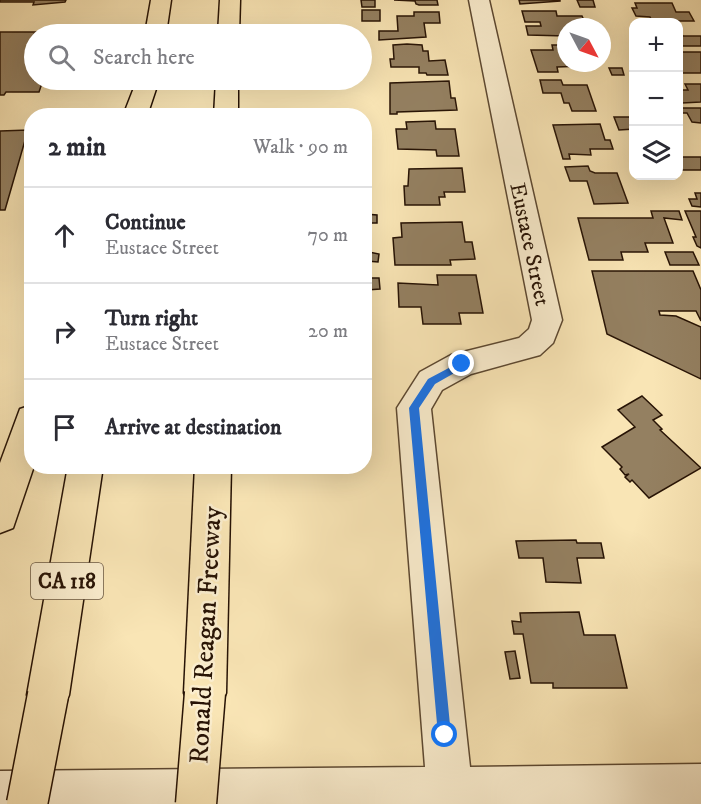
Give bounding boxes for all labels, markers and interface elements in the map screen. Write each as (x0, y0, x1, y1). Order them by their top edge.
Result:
north arrow (557, 18, 611, 72)
map controls (629, 18, 683, 180)
button: + (629, 18, 683, 72)
search box (24, 24, 372, 90)
icon: search (45, 41, 78, 74)
text: Search here (93, 44, 195, 71)
button: − (629, 72, 683, 126)
button: layers (629, 126, 683, 180)
text: 2 min (48, 131, 106, 164)
text: Walk · 90 m (253, 135, 348, 160)
street label: Eustace Street (503, 180, 556, 308)
text: Continue (105, 209, 186, 236)
icon: ahead (48, 219, 81, 252)
text: 70 m (307, 223, 348, 248)
text: Eustace Street (105, 236, 219, 261)
text: Turn right (105, 305, 198, 332)
icon: right (48, 315, 81, 348)
text: 20 m (308, 319, 348, 344)
text: Eustace Street (105, 332, 219, 357)
route end (448, 350, 474, 376)
icon: arrive (48, 411, 81, 444)
text: Arrive at destination (105, 414, 282, 441)
street label: Ronald Reagan Freeway (182, 505, 230, 765)
road number: CA 118 (31, 563, 103, 599)
route start (431, 721, 457, 747)

